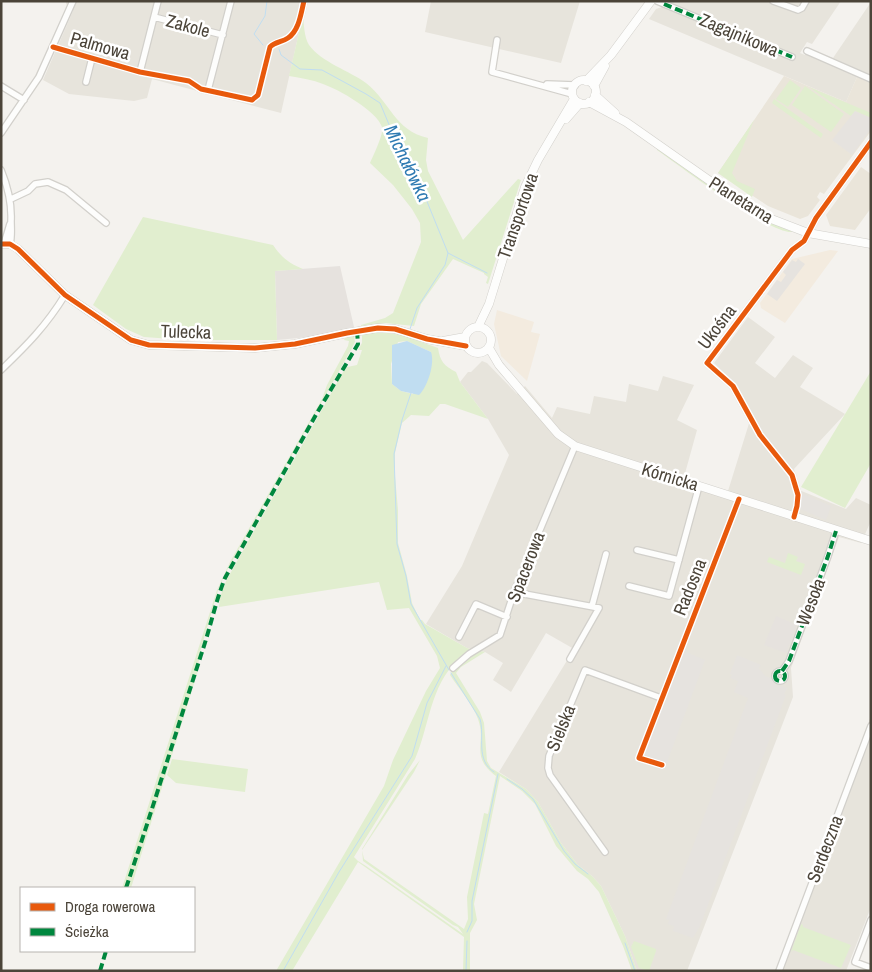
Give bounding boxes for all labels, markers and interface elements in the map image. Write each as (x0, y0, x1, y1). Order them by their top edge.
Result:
street label: Zagajnikowa (696, 7, 783, 62)
street label: Zakole (163, 8, 213, 43)
street label: Palmowa (68, 25, 133, 66)
water label: Michałówka (378, 120, 438, 206)
street label: Transportowa (491, 169, 544, 262)
street label: Planetarna (704, 170, 778, 229)
street label: Ukośna (692, 299, 742, 354)
street label: Tulecka (160, 318, 212, 345)
street label: Kórnicka (639, 456, 702, 497)
street label: Spacerowa (501, 528, 550, 606)
street label: Radosna (667, 555, 712, 619)
street label: Wesoła (790, 574, 831, 629)
street label: Sielska (540, 701, 581, 755)
street label: Serdeczna (800, 811, 849, 886)
legend (20, 887, 195, 952)
text: Droga rowerowa (65, 896, 155, 917)
text: Ścieżka (65, 921, 109, 942)

